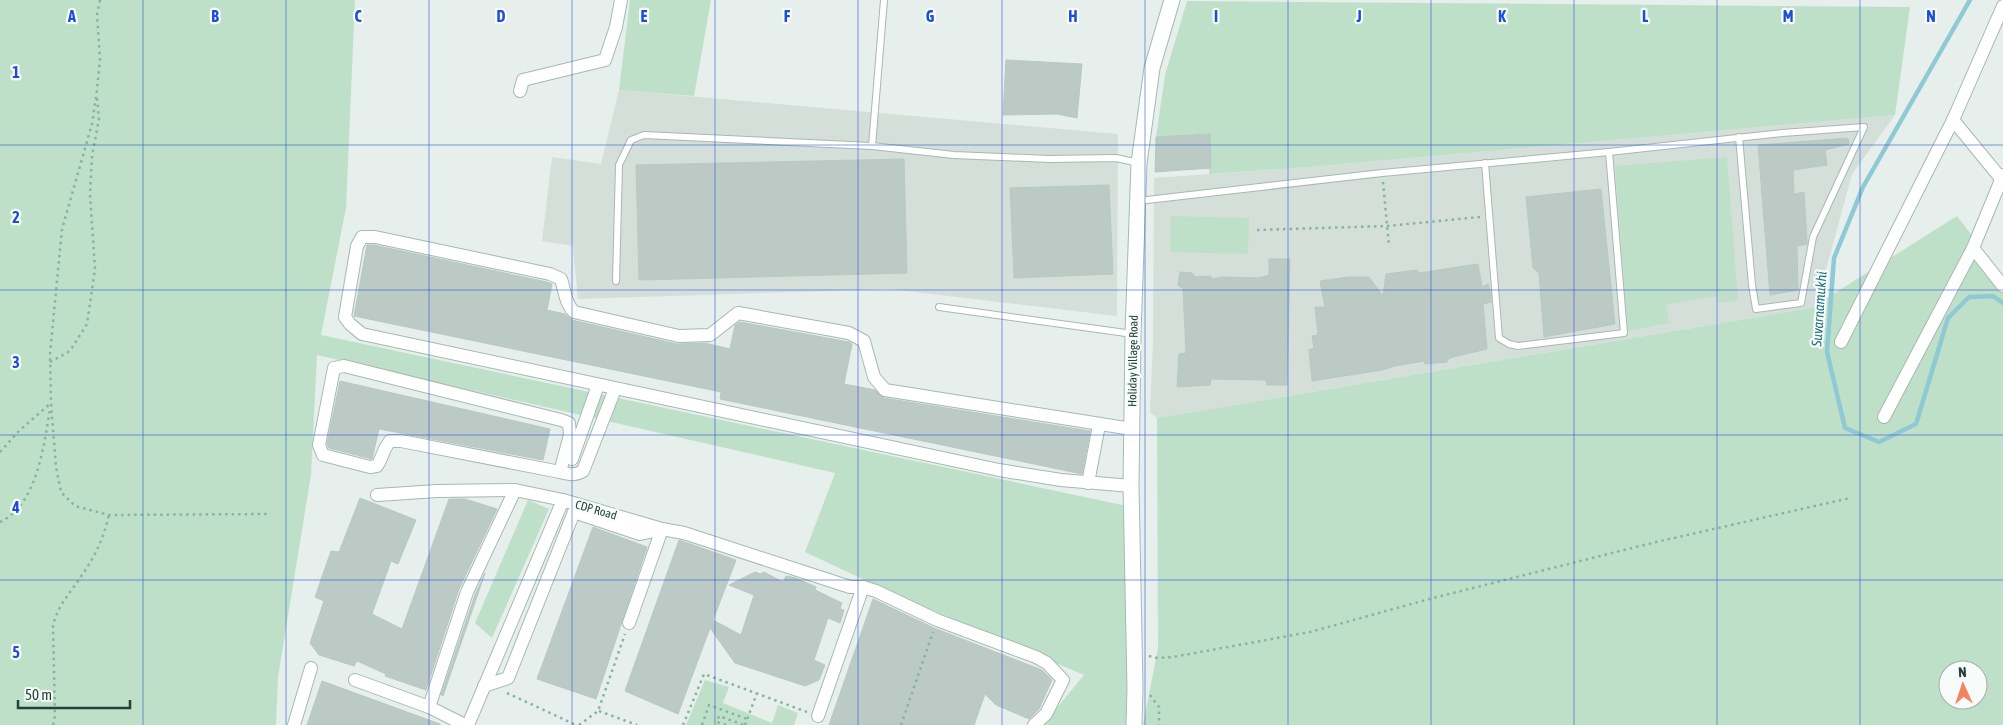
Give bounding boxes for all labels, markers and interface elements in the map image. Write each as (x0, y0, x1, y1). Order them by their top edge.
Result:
text: A (67, 7, 76, 25)
text: B (211, 7, 219, 25)
text: C (354, 7, 362, 25)
text: D (497, 7, 506, 25)
text: E (641, 7, 648, 25)
text: F (784, 7, 791, 25)
text: G (926, 7, 935, 25)
text: H (1068, 7, 1078, 25)
text: I (1214, 7, 1218, 25)
text: J (1355, 7, 1362, 25)
text: K (1498, 7, 1506, 25)
text: L (1642, 7, 1649, 25)
text: M (1783, 7, 1793, 25)
text: N (1926, 7, 1936, 25)
text: 1 (12, 63, 20, 81)
text: 2 (12, 208, 20, 226)
water label: Suvarnamukhi (1808, 271, 1830, 348)
street label: Holiday Village Road (1125, 315, 1141, 407)
text: 3 (12, 353, 20, 371)
street label: CDP Road (574, 497, 618, 523)
text: 4 (11, 498, 20, 516)
text: 5 (12, 643, 20, 661)
north arrow (1938, 660, 1988, 710)
text: N (1958, 664, 1967, 680)
scale bar (18, 678, 130, 710)
text: 50 m (25, 686, 52, 703)

